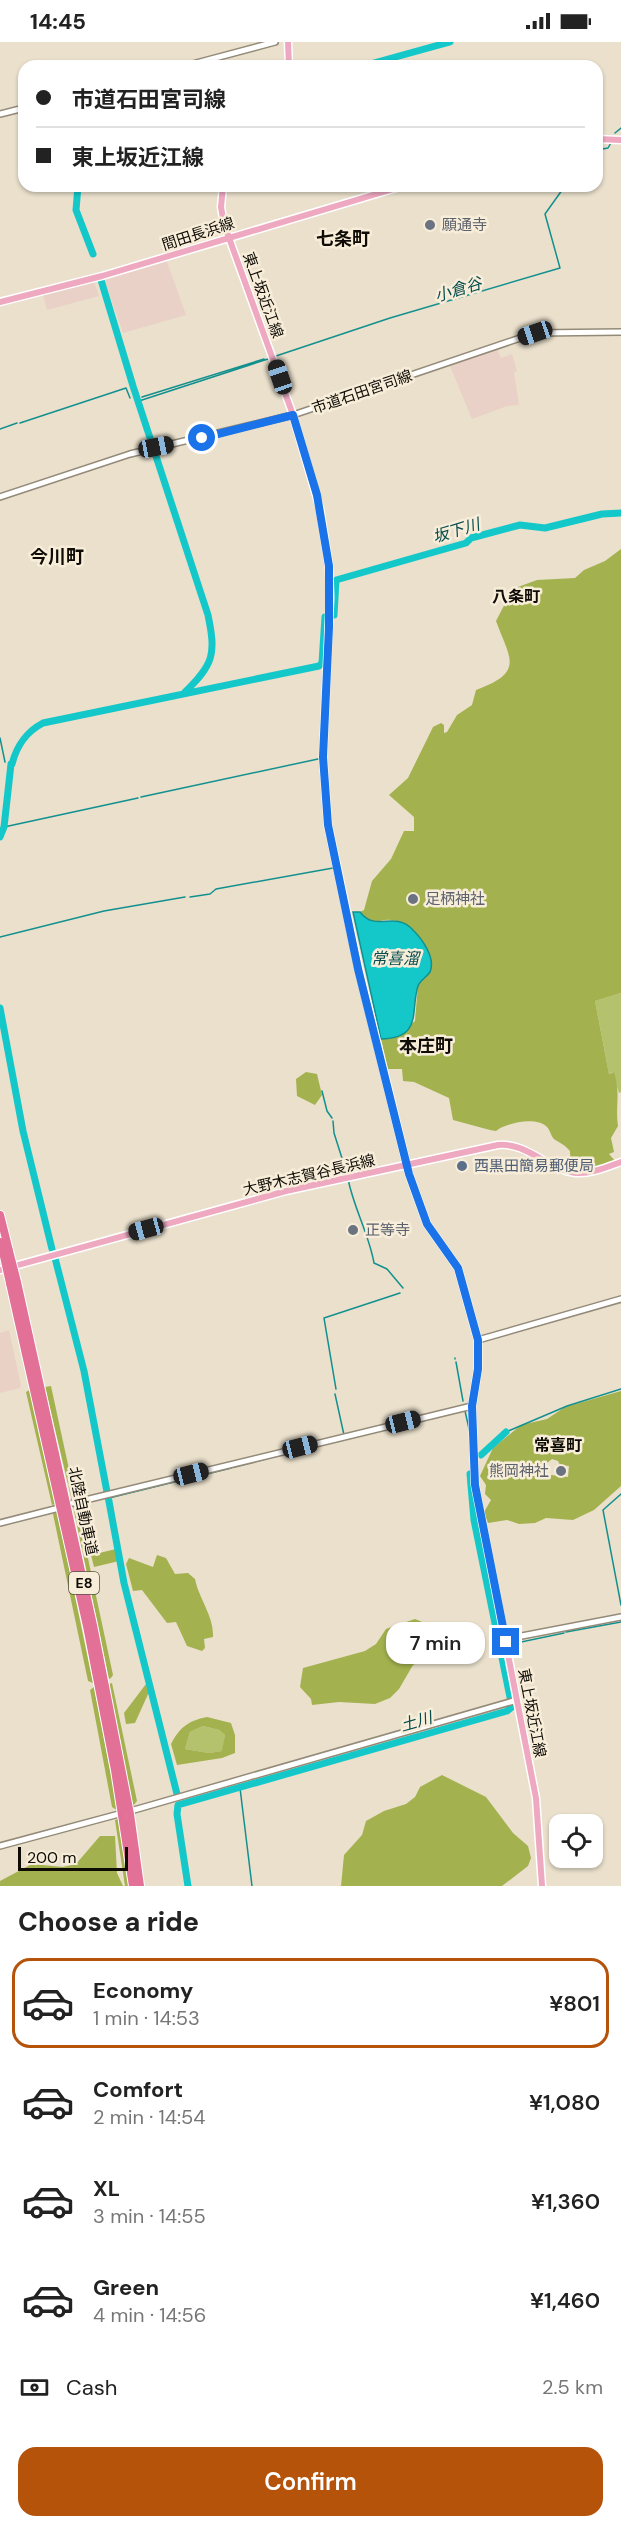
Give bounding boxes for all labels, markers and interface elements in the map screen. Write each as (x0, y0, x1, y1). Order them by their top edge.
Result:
text: 14:45 (30, 7, 86, 36)
text: 市道石田宮司線 (72, 85, 226, 114)
text: 東上坂近江線 (72, 143, 204, 172)
street label: 間田長浜線 (159, 213, 237, 255)
place label: 願通寺 (442, 215, 487, 235)
marker: 願通寺 (423, 218, 437, 232)
district label: 七条町 (316, 227, 370, 251)
street label: 東上坂近江線 (238, 249, 288, 341)
water label: 小倉谷 (432, 272, 486, 307)
car (515, 319, 555, 347)
car (266, 357, 294, 397)
street label: 市道石田宮司線 (309, 365, 415, 419)
route start (188, 424, 215, 451)
car (137, 435, 175, 459)
water label: 坂下川 (430, 513, 484, 548)
district label: 今川町 (30, 545, 84, 569)
district label: 八条町 (492, 586, 540, 607)
place label: 足柄神社 (425, 889, 485, 909)
marker: 足柄神社 (406, 892, 420, 906)
water label: 常喜溜 (371, 948, 422, 969)
district label: 本庄町 (399, 1034, 453, 1058)
street label: 大野木志賀谷長浜線 (241, 1150, 377, 1200)
place label: 西黒田簡易郵便局 (474, 1156, 594, 1176)
marker: 西黒田簡易郵便局 (455, 1159, 469, 1173)
car (126, 1216, 166, 1242)
place label: 正等寺 (365, 1220, 410, 1240)
marker: 正等寺 (346, 1223, 360, 1237)
car (383, 1409, 423, 1435)
car (280, 1434, 320, 1460)
district label: 常喜町 (534, 1435, 582, 1456)
car (171, 1461, 211, 1487)
place label: 熊岡神社 (489, 1461, 549, 1481)
marker: 熊岡神社 (554, 1464, 568, 1478)
street label: 北陸自動車道 (64, 1465, 102, 1557)
road number: E8 (69, 1572, 99, 1594)
callout: 7 min (386, 1621, 485, 1663)
route end (492, 1628, 519, 1655)
text: 7 min (410, 1630, 461, 1656)
street label: 東上坂近江線 (514, 1667, 550, 1759)
water label: 土川 (398, 1706, 436, 1736)
map controls (549, 1814, 603, 1868)
button: locate (549, 1814, 603, 1868)
scale bar (18, 1844, 128, 1872)
text: 200 m (27, 1847, 76, 1868)
text: Choose a ride (18, 1904, 199, 1939)
icon: car (21, 1976, 75, 2030)
text: Economy (93, 1976, 193, 2005)
text: ¥801 (549, 1989, 600, 2018)
text: 1 min · 14:53 (93, 2005, 200, 2031)
icon: car (21, 2075, 75, 2129)
text: Comfort (93, 2075, 183, 2104)
text: ¥1,080 (529, 2088, 600, 2117)
text: 2 min · 14:54 (93, 2104, 205, 2130)
icon: car (21, 2174, 75, 2228)
text: XL (93, 2174, 120, 2203)
text: ¥1,360 (531, 2187, 600, 2216)
text: 3 min · 14:55 (93, 2203, 206, 2229)
icon: car (21, 2273, 75, 2327)
text: Green (93, 2273, 159, 2302)
text: ¥1,460 (530, 2286, 600, 2315)
text: 4 min · 14:56 (93, 2302, 206, 2328)
icon: cash (18, 2371, 51, 2404)
text: Cash (66, 2373, 117, 2402)
text: 2.5 km (542, 2374, 603, 2400)
button: Confirm (18, 2447, 603, 2516)

